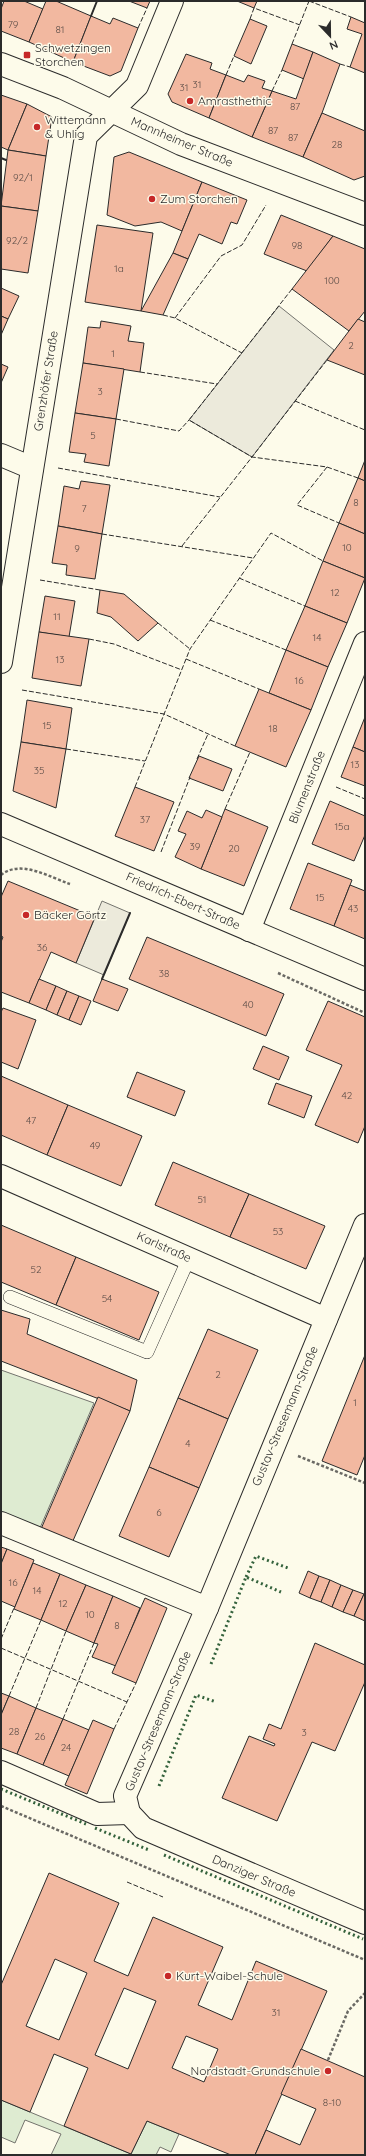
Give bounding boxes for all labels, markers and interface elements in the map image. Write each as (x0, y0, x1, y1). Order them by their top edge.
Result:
north arrow (310, 16, 350, 56)
house number: 79 (8, 18, 19, 31)
house number: 81 (55, 23, 65, 36)
text: N (327, 37, 340, 53)
place label: Schwetzingen Storchen (35, 40, 111, 69)
marker: Schwetzingen Storchen (22, 50, 32, 60)
house number: 31 (193, 78, 201, 91)
house number: 31 (180, 81, 188, 94)
place label: Amrasthethic (198, 93, 271, 108)
marker: Amrasthethic (185, 96, 195, 106)
house number: 87 (290, 100, 300, 113)
place label: Wittemann & Uhlig (45, 112, 106, 141)
street label: Mannheimer Straße (129, 113, 236, 170)
marker: Wittemann & Uhlig (32, 122, 42, 132)
house number: 87 (268, 124, 278, 137)
house number: 87 (288, 131, 298, 144)
house number: 28 (332, 138, 342, 151)
house number: 92/1 (13, 171, 33, 184)
place label: Zum Storchen (160, 191, 238, 206)
marker: Zum Storchen (147, 194, 157, 204)
house number: 92/2 (6, 234, 28, 247)
house number: 98 (292, 239, 302, 252)
house number: 1a (114, 262, 124, 275)
house number: 100 (324, 274, 340, 287)
street label: Grenzhöfer Straße (30, 329, 61, 432)
house number: 2 (348, 339, 354, 352)
house number: 1 (111, 347, 115, 360)
house number: 3 (97, 385, 103, 398)
house number: 5 (90, 429, 96, 442)
house number: 8 (353, 496, 359, 509)
house number: 7 (81, 502, 87, 515)
house number: 10 (342, 541, 352, 554)
house number: 9 (74, 542, 80, 555)
house number: 12 (330, 586, 340, 599)
house number: 11 (53, 610, 61, 623)
house number: 14 (313, 631, 321, 644)
house number: 13 (56, 653, 64, 666)
house number: 16 (294, 674, 304, 687)
house number: 15 (42, 719, 52, 732)
house number: 18 (268, 722, 278, 735)
street label: Blumenstraße (285, 748, 328, 826)
house number: 13 (351, 758, 359, 771)
house number: 35 (34, 764, 44, 777)
house number: 37 (140, 813, 150, 826)
house number: 15a (334, 820, 350, 833)
house number: 39 (190, 840, 201, 853)
house number: 20 (228, 842, 240, 855)
street label: Friedrich-Ebert-Straße (124, 869, 243, 933)
house number: 15 (315, 891, 325, 904)
house number: 43 (348, 902, 358, 915)
place label: Bäcker Görtz (34, 907, 106, 922)
marker: Bäcker Görtz (21, 910, 31, 920)
house number: 36 (37, 941, 48, 954)
house number: 38 (159, 967, 169, 980)
house number: 40 (242, 998, 254, 1011)
house number: 42 (342, 1089, 353, 1102)
house number: 47 (26, 1114, 36, 1127)
house number: 49 (90, 1139, 101, 1152)
house number: 51 (197, 1193, 207, 1206)
house number: 53 (273, 1225, 283, 1238)
street label: Karlstraße (135, 1228, 194, 1265)
house number: 52 (31, 1263, 42, 1276)
house number: 54 (102, 1292, 112, 1305)
street label: Gustav-Stresemann-Straße (248, 1343, 321, 1488)
house number: 2 (215, 1368, 221, 1381)
house number: 1 (353, 1396, 357, 1409)
house number: 4 (185, 1437, 191, 1450)
house number: 6 (156, 1506, 162, 1519)
house number: 16 (8, 1576, 18, 1589)
house number: 14 (33, 1584, 41, 1597)
house number: 12 (58, 1597, 68, 1610)
house number: 10 (85, 1608, 95, 1621)
house number: 8 (114, 1619, 120, 1632)
street label: Gustav-Stresemann-Straße (121, 1648, 194, 1793)
house number: 28 (9, 1725, 19, 1738)
house number: 3 (301, 1726, 307, 1739)
house number: 26 (35, 1730, 46, 1743)
house number: 24 (61, 1741, 71, 1754)
street label: Danziger Straße (210, 1851, 299, 1900)
place label: Kurt-Waibel-Schule (176, 1968, 283, 1983)
marker: Kurt-Waibel-Schule (163, 1971, 173, 1981)
house number: 31 (272, 2006, 280, 2019)
place label: Nordstadt-Grundschule (190, 2063, 320, 2078)
marker: Nordstadt-Grundschule (323, 2066, 333, 2076)
house number: 8-10 (323, 2096, 341, 2109)

